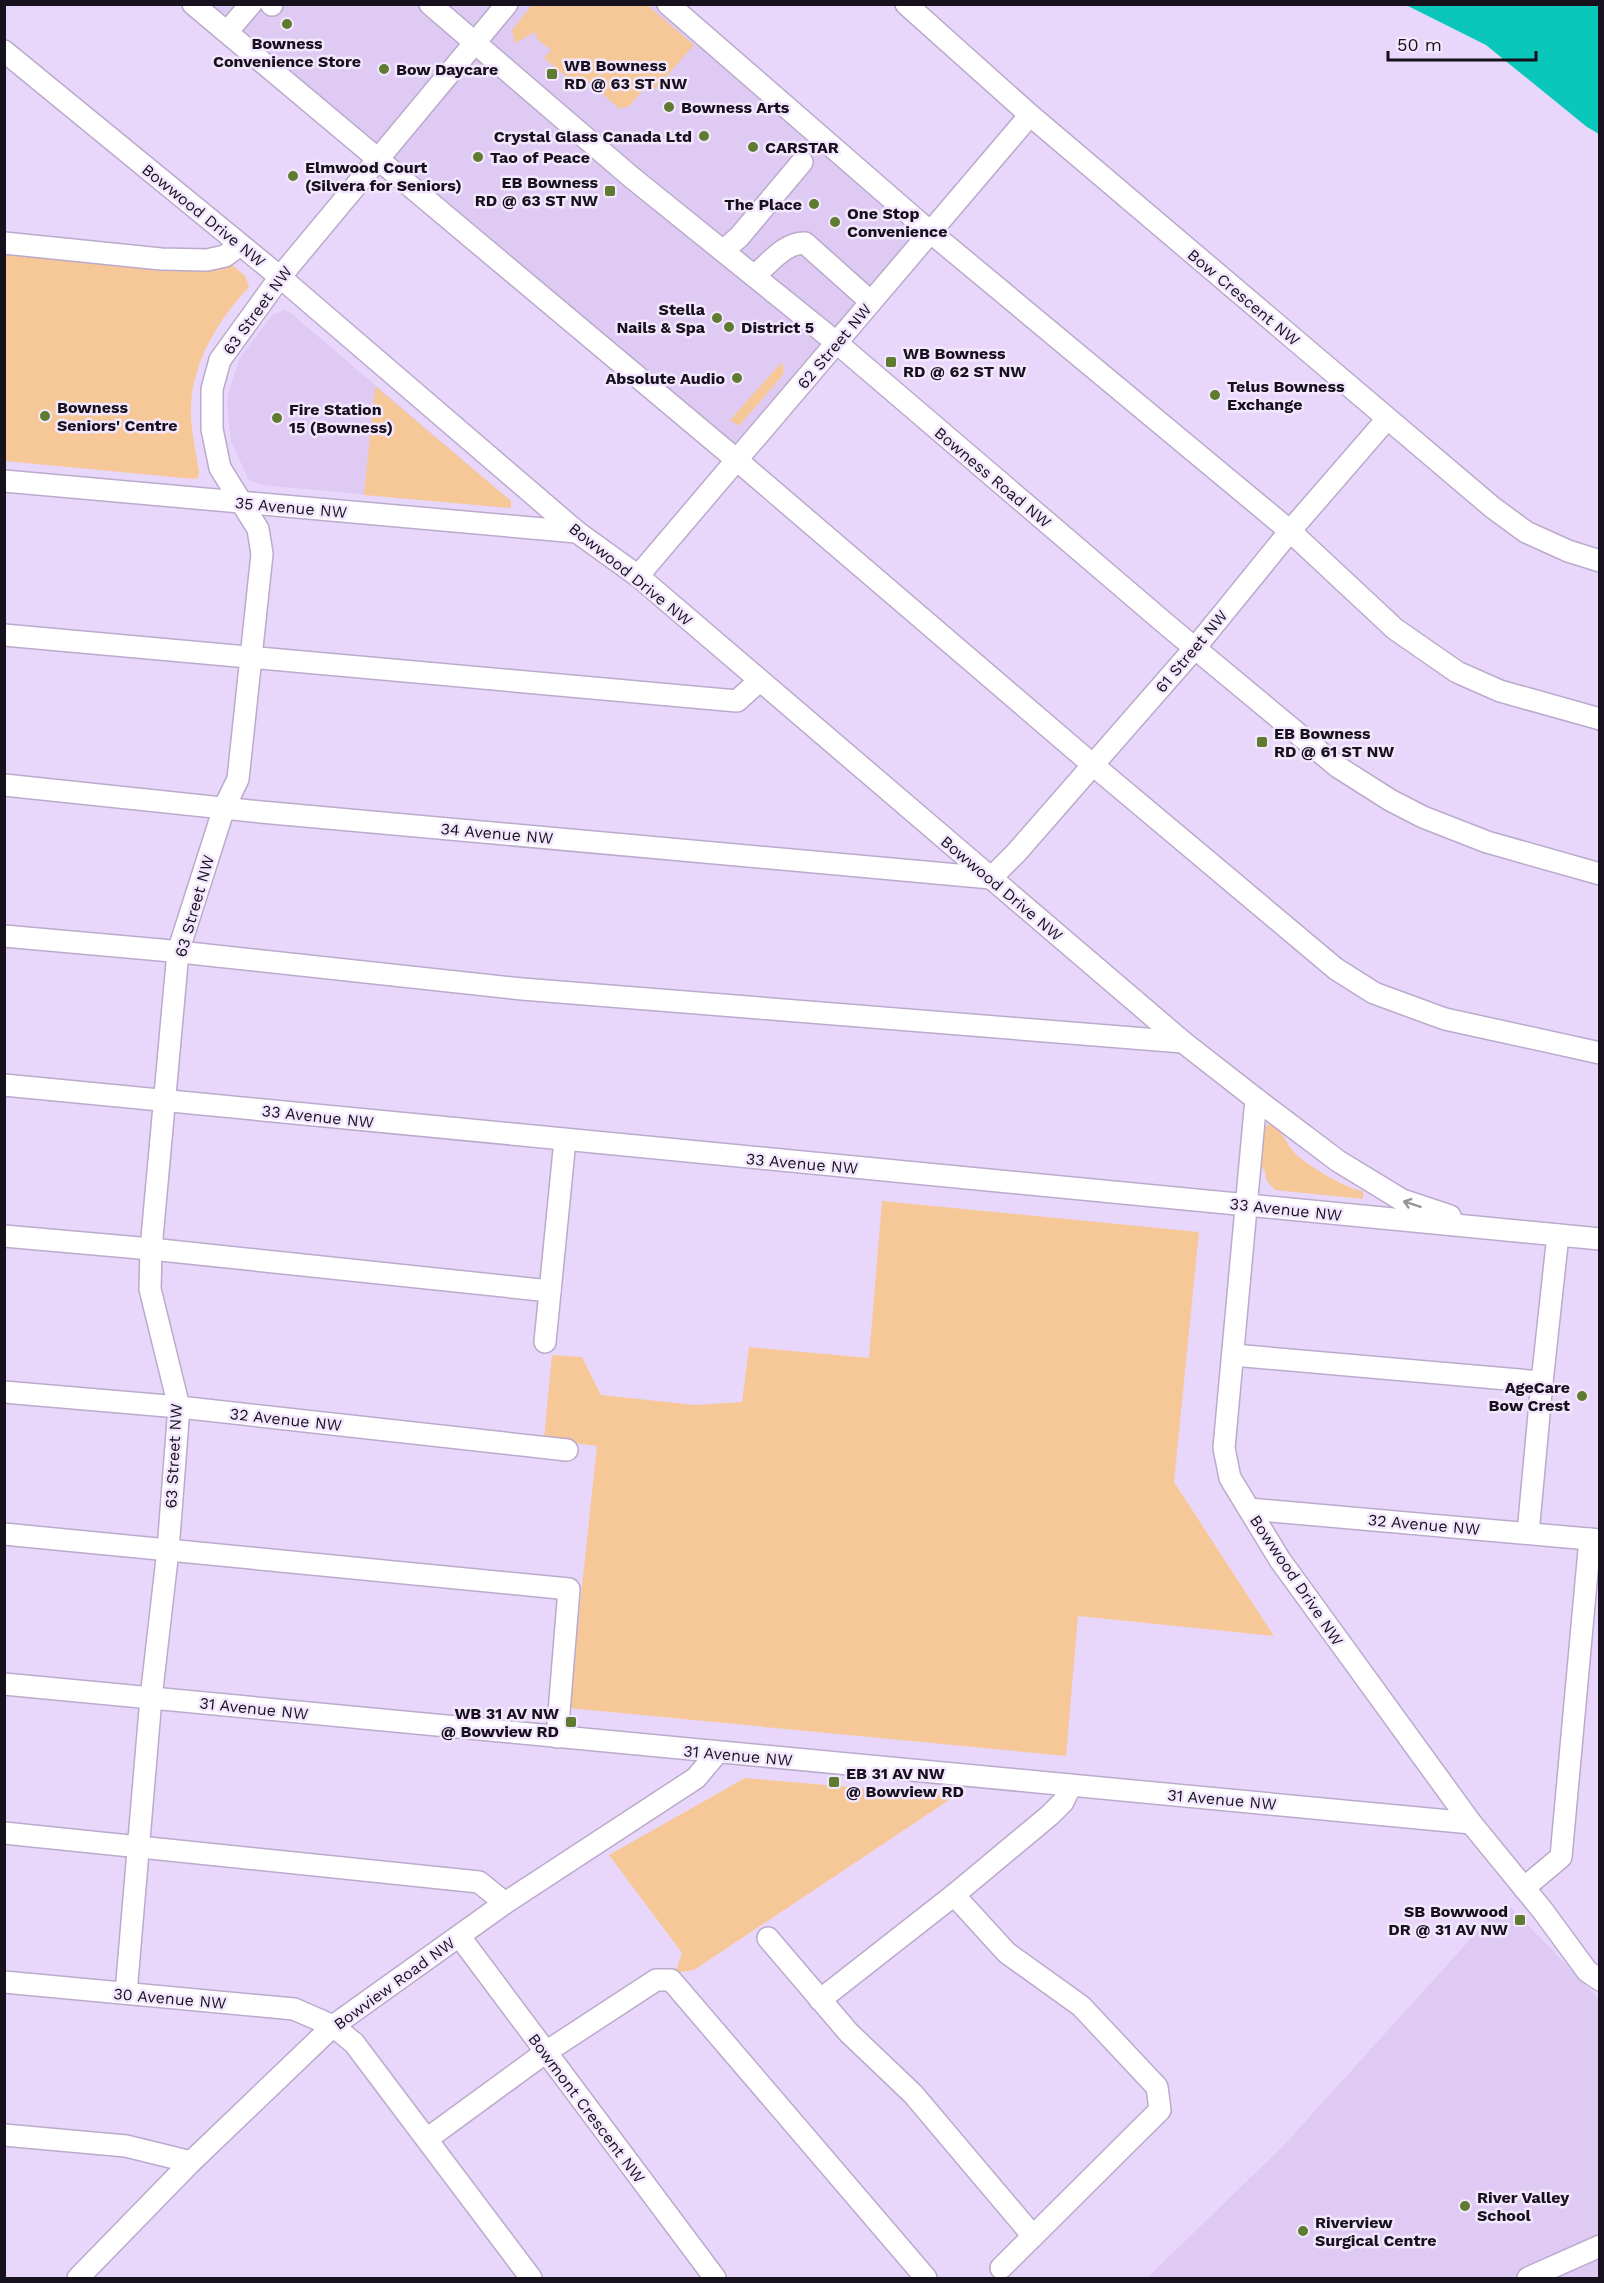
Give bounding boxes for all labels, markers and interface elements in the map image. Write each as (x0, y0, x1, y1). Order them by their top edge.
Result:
marker: Bowness Convenience Store (280, 17, 294, 31)
scale bar (1388, 24, 1536, 62)
place label: Bowness Convenience Store (213, 34, 361, 71)
text: 50 m (1397, 34, 1442, 55)
place label: WB Bowness RD @ 63 ST NW (564, 56, 687, 93)
place label: Bow Daycare (396, 60, 498, 79)
marker: Bow Daycare (377, 62, 391, 76)
marker: WB Bowness RD @ 63 ST NW (545, 67, 559, 81)
place label: Bowness Arts (681, 98, 790, 117)
marker: Bowness Arts (662, 100, 676, 114)
place label: Crystal Glass Canada Ltd (494, 127, 692, 146)
marker: Crystal Glass Canada Ltd (697, 129, 711, 143)
place label: CARSTAR (765, 138, 839, 157)
marker: CARSTAR (746, 140, 760, 154)
place label: Tao of Peace (490, 148, 590, 167)
marker: Tao of Peace (471, 150, 485, 164)
place label: Elmwood Court (Silvera for Seniors) (305, 158, 462, 195)
street label: Bowwood Drive NW (138, 160, 269, 271)
marker: Elmwood Court (Silvera for Seniors) (286, 169, 300, 183)
place label: EB Bowness RD @ 63 ST NW (475, 173, 598, 210)
marker: EB Bowness RD @ 63 ST NW (603, 184, 617, 198)
place label: The Place (724, 195, 802, 214)
marker: The Place (807, 197, 821, 211)
place label: One Stop Convenience (847, 204, 947, 241)
marker: One Stop Convenience (828, 215, 842, 229)
street label: Bow Crescent NW (1184, 245, 1304, 350)
street label: 63 Street NW (219, 262, 296, 358)
place label: Stella Nails & Spa (617, 300, 706, 337)
street label: 62 Street NW (793, 300, 875, 393)
marker: Stella Nails & Spa (710, 311, 724, 325)
place label: District 5 (741, 318, 814, 337)
marker: District 5 (722, 320, 736, 334)
place label: WB Bowness RD @ 62 ST NW (903, 344, 1026, 381)
marker: WB Bowness RD @ 62 ST NW (884, 355, 898, 369)
place label: Absolute Audio (606, 369, 725, 388)
marker: Absolute Audio (730, 371, 744, 385)
place label: Telus Bowness Exchange (1227, 377, 1345, 414)
marker: Telus Bowness Exchange (1208, 388, 1222, 402)
place label: Bowness Seniors' Centre (57, 398, 178, 435)
place label: Fire Station 15 (Bowness) (289, 400, 393, 437)
marker: Bowness Seniors' Centre (38, 409, 52, 423)
marker: Fire Station 15 (Bowness) (270, 411, 284, 425)
street label: Bowness Road NW (931, 423, 1055, 532)
street label: 35 Avenue NW (234, 493, 348, 522)
street label: Bowwood Drive NW (565, 519, 696, 630)
street label: 61 Street NW (1151, 606, 1231, 697)
place label: EB Bowness RD @ 61 ST NW (1274, 724, 1394, 761)
marker: EB Bowness RD @ 61 ST NW (1255, 735, 1269, 749)
street label: 34 Avenue NW (440, 819, 554, 848)
street label: Bowwood Drive NW (937, 832, 1067, 945)
street label: 63 Street NW (171, 853, 218, 959)
street label: 33 Avenue NW (261, 1101, 375, 1132)
street label: 33 Avenue NW (745, 1149, 859, 1178)
street label: 33 Avenue NW (1229, 1194, 1343, 1225)
one-way arrow (1404, 1197, 1422, 1208)
place label: AgeCare Bow Crest (1489, 1378, 1570, 1415)
marker: AgeCare Bow Crest (1575, 1389, 1589, 1403)
street label: 63 Street NW (161, 1403, 186, 1509)
street label: 32 Avenue NW (229, 1404, 343, 1435)
street label: 32 Avenue NW (1367, 1510, 1481, 1539)
street label: Bowwood Drive NW (1246, 1511, 1347, 1649)
street label: 31 Avenue NW (198, 1693, 309, 1724)
place label: WB 31 AV NW @ Bowview RD (441, 1704, 559, 1741)
marker: WB 31 AV NW @ Bowview RD (564, 1715, 578, 1729)
street label: 31 Avenue NW (683, 1741, 793, 1770)
place label: EB 31 AV NW @ Bowview RD (846, 1764, 964, 1801)
marker: EB 31 AV NW @ Bowview RD (827, 1775, 841, 1789)
street label: 31 Avenue NW (1167, 1785, 1277, 1814)
place label: SB Bowwood DR @ 31 AV NW (1388, 1902, 1508, 1939)
marker: SB Bowwood DR @ 31 AV NW (1513, 1913, 1527, 1927)
street label: Bowview Road NW (330, 1933, 458, 2034)
street label: 30 Avenue NW (113, 1984, 227, 2013)
street label: Bowmont Crescent NW (524, 2030, 649, 2187)
place label: River Valley School (1477, 2188, 1570, 2225)
marker: River Valley School (1458, 2199, 1472, 2213)
place label: Riverview Surgical Centre (1315, 2213, 1437, 2250)
marker: Riverview Surgical Centre (1296, 2224, 1310, 2238)

